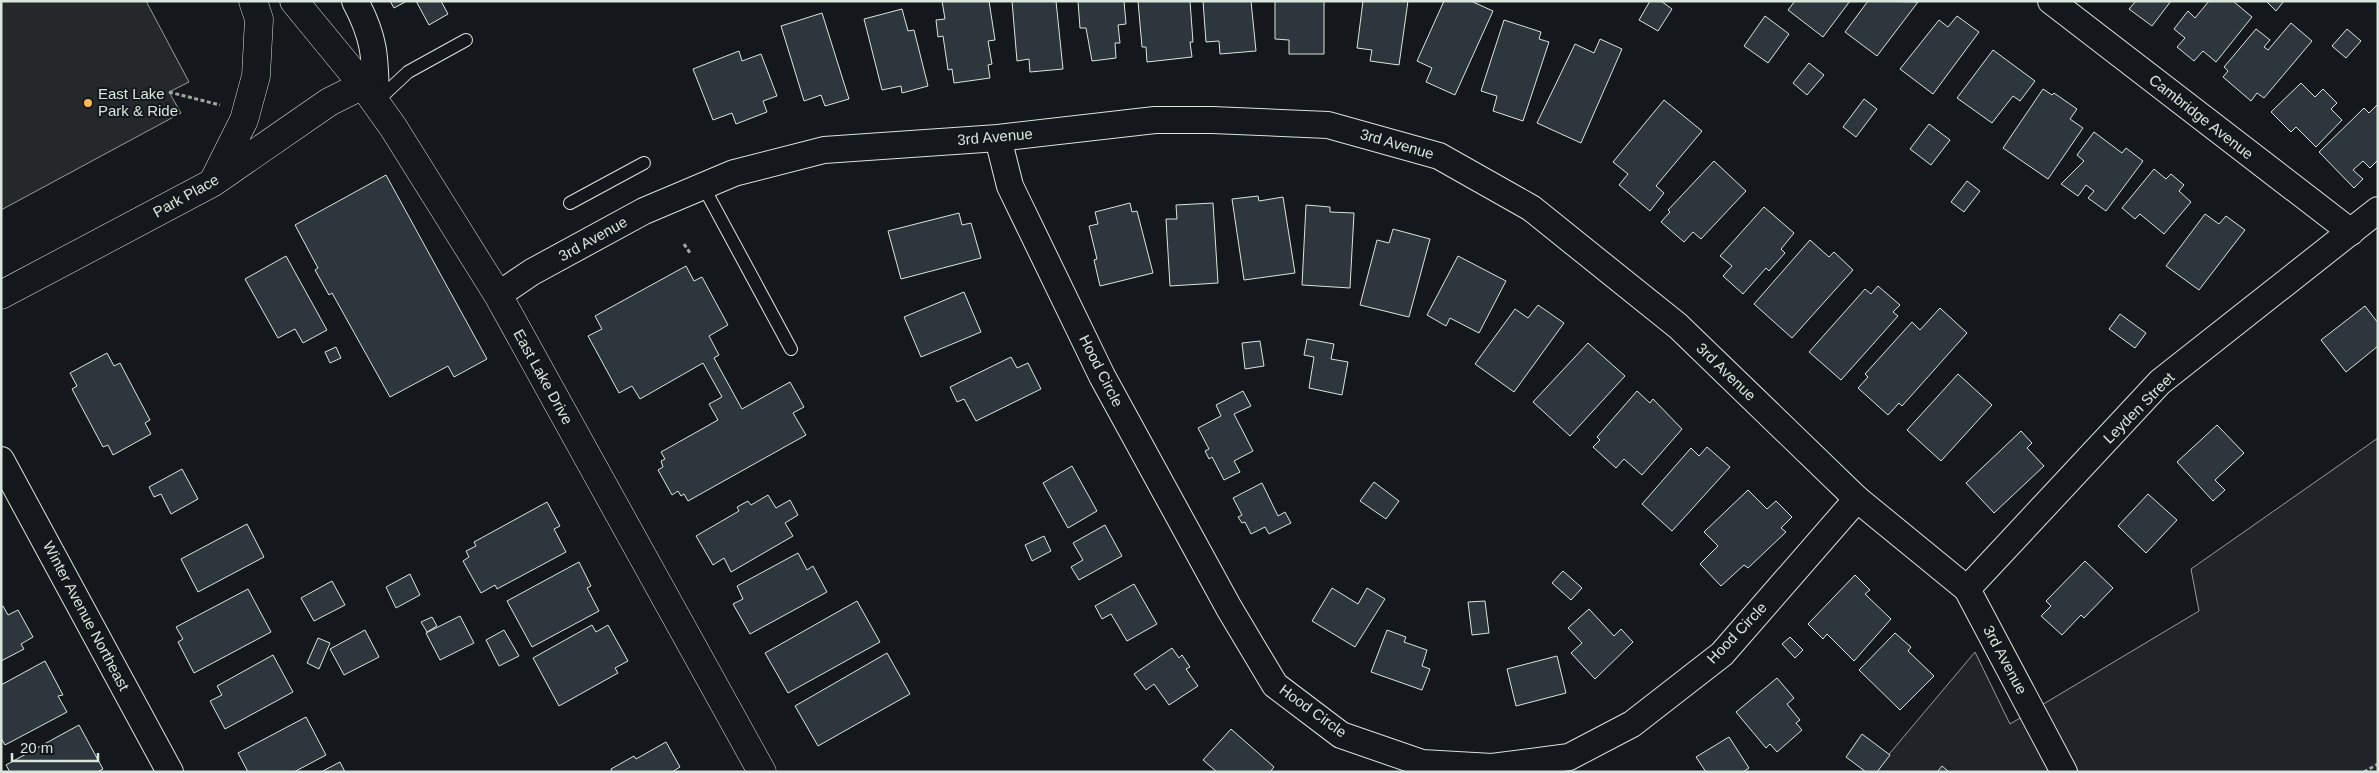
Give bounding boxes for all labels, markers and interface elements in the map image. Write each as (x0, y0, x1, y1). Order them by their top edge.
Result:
street label: Cambridge Avenue (2146, 71, 2257, 162)
place label: East Lake Park & Ride (98, 85, 178, 119)
marker: East Lake Park & Ride (82, 97, 94, 109)
street label: 3rd Avenue (957, 125, 1033, 148)
street label: 3rd Avenue (1358, 125, 1436, 162)
street label: Park Place (150, 171, 222, 221)
street label: 3rd Avenue (556, 213, 630, 264)
street label: East Lake Drive (510, 326, 577, 427)
street label: Hood Circle (1076, 332, 1127, 410)
street label: 3rd Avenue (1693, 339, 1759, 404)
street label: Leyden Street (2100, 368, 2178, 447)
street label: Winter Avenue Northeast (40, 538, 133, 694)
street label: Hood Circle (1703, 599, 1770, 667)
street label: 3rd Avenue (1980, 622, 2031, 697)
street label: Hood Circle (1277, 681, 1350, 741)
scale bar (12, 730, 99, 762)
text: 20 m (20, 739, 53, 756)

